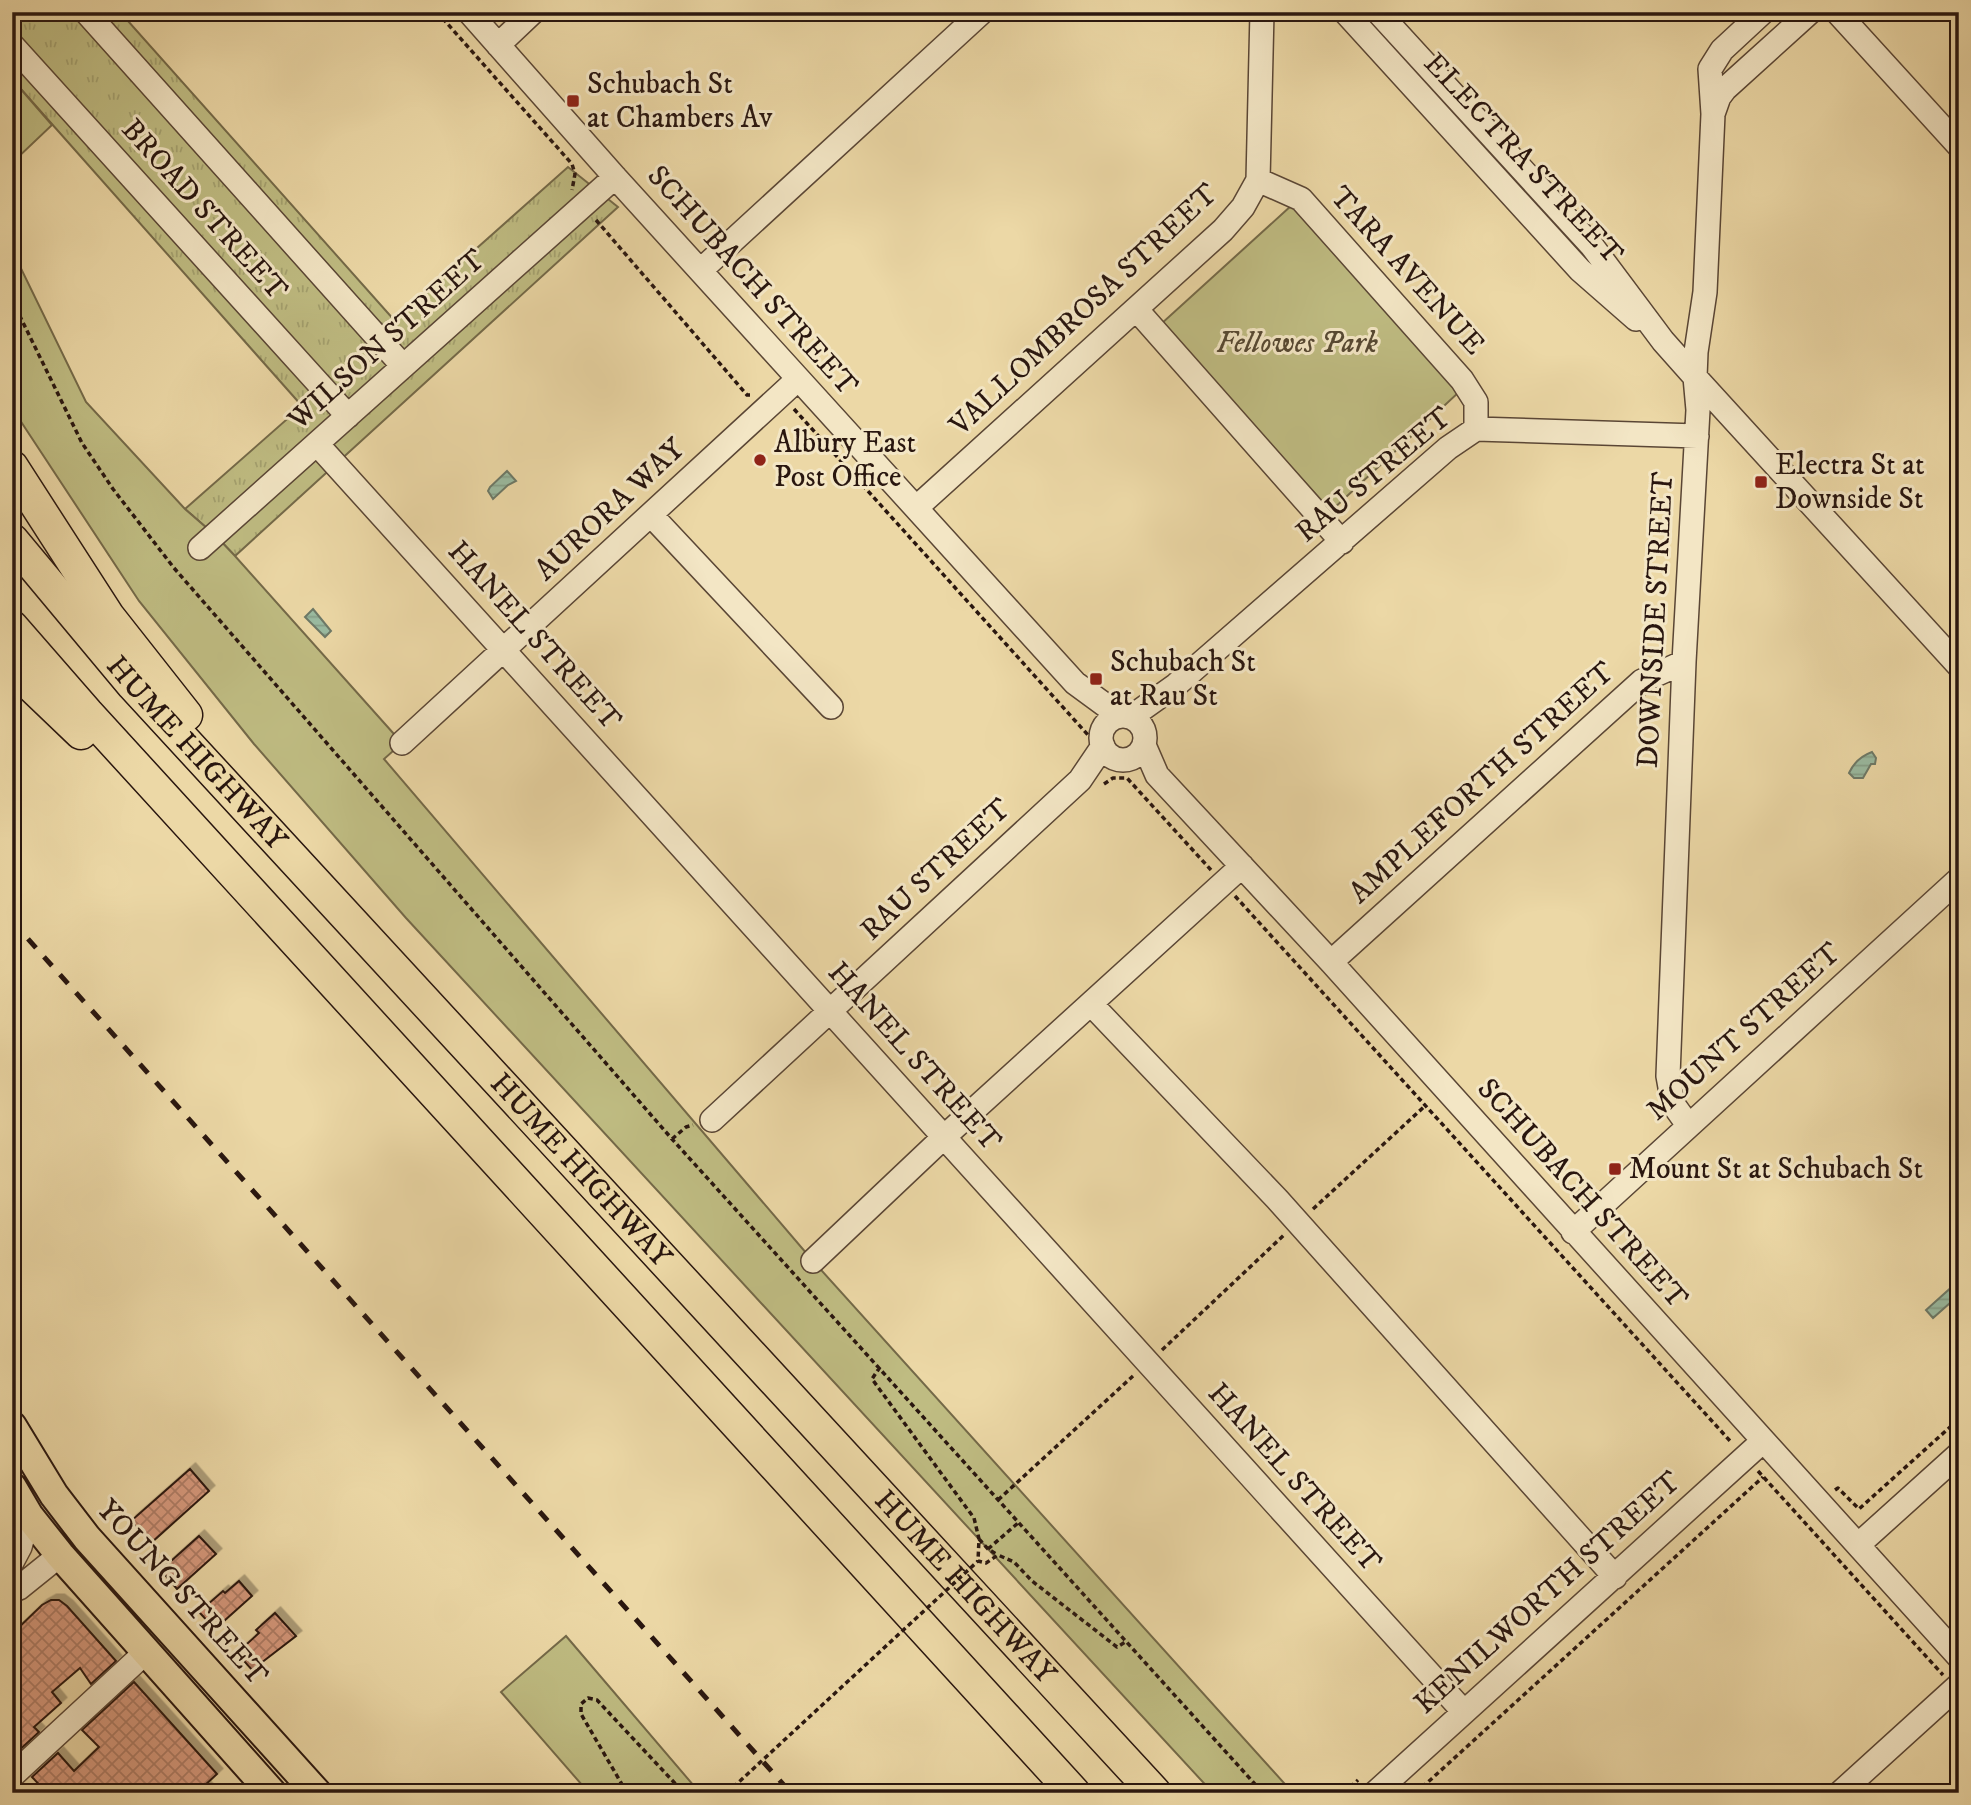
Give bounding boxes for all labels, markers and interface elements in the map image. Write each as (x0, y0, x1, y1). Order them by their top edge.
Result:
street label: ELECTRA STREET (1415, 45, 1631, 273)
place label: Schubach St at Chambers Av (587, 66, 773, 137)
marker: Schubach St at Chambers Av (565, 93, 581, 109)
street label: BROAD STREET (113, 112, 295, 308)
street label: SCHUBACH STREET (639, 158, 865, 404)
street label: VALLOMBROSA STREET (941, 176, 1226, 445)
street label: TARA AVENUE (1322, 179, 1492, 363)
street label: WILSON STREET (280, 242, 493, 439)
park label: Fellowes Park (1216, 325, 1378, 362)
street label: RAU STREET (1289, 399, 1460, 551)
place label: Albury East Post Office (774, 425, 916, 496)
street label: AURORA WAY (527, 430, 694, 589)
place label: Electra St at Downside St (1775, 447, 1925, 518)
marker: Albury East Post Office (752, 452, 768, 468)
street label: DOWNSIDE STREET (1630, 471, 1682, 769)
marker: Electra St at Downside St (1753, 474, 1769, 490)
street label: HANEL STREET (439, 534, 629, 738)
place label: Schubach St at Rau St (1110, 644, 1256, 715)
street label: HUME HIGHWAY (98, 648, 296, 859)
street label: AMPLEFORTH STREET (1342, 654, 1622, 912)
marker: Schubach St at Rau St (1088, 671, 1104, 687)
street label: RAU STREET (853, 791, 1019, 949)
street label: MOUNT STREET (1639, 935, 1849, 1129)
street label: HANEL STREET (819, 955, 1009, 1159)
street label: HUME HIGHWAY (482, 1065, 680, 1276)
street label: SCHUBACH STREET (1469, 1071, 1695, 1317)
place label: Mount St at Schubach St (1629, 1151, 1923, 1188)
marker: Mount St at Schubach St (1607, 1161, 1623, 1177)
street label: HANEL STREET (1199, 1376, 1389, 1580)
street label: KENILWORTH STREET (1407, 1463, 1689, 1722)
street label: HUME HIGHWAY (866, 1482, 1064, 1693)
street label: YOUNG STREET (89, 1492, 276, 1694)

